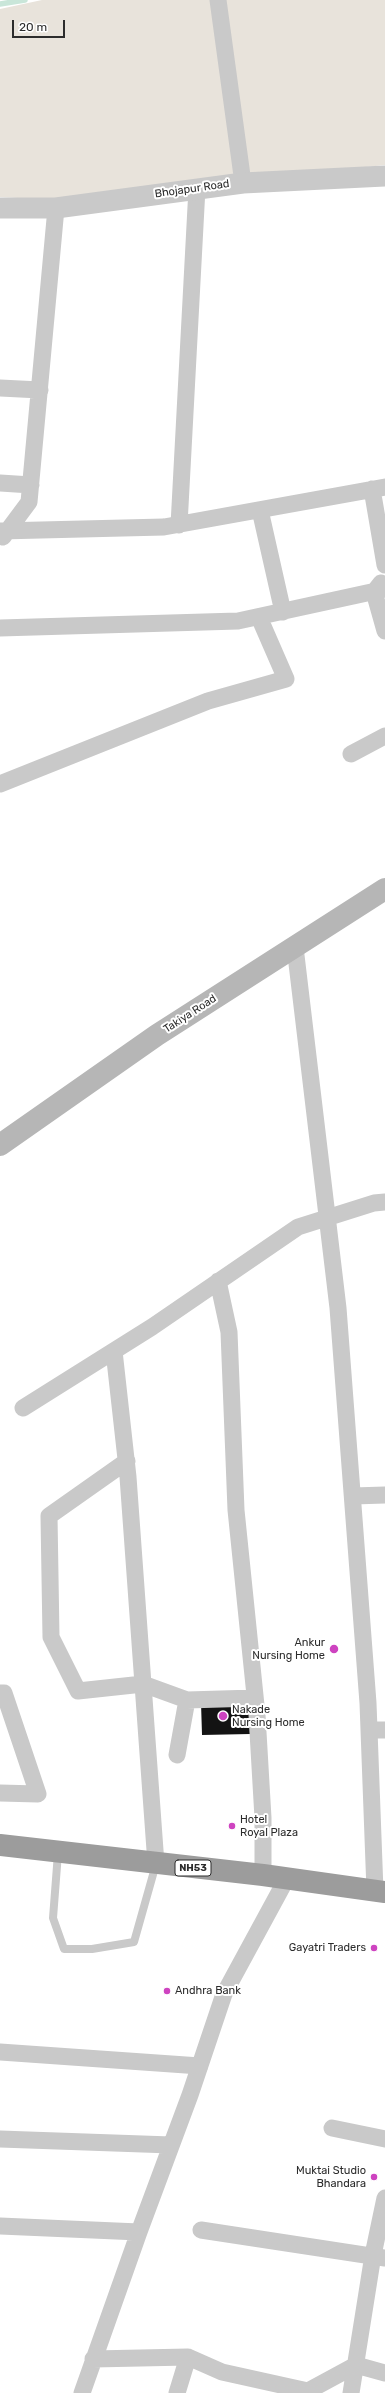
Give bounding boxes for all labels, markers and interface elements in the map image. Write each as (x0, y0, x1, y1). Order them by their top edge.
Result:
scale bar (14, 12, 67, 38)
text: 20 m (19, 20, 47, 34)
street label: Bhojapur Road (154, 177, 230, 201)
street label: Takiya Road (161, 992, 219, 1036)
place label: Ankur Nursing Home (252, 1636, 325, 1662)
marker: Ankur Nursing Home (328, 1643, 340, 1655)
place label: Nakade Nursing Home (232, 1703, 305, 1729)
marker: Nakade Nursing Home (217, 1710, 229, 1722)
place label: Hotel Royal Plaza (240, 1813, 298, 1839)
marker: Hotel Royal Plaza (227, 1821, 237, 1831)
road number: NH53 (175, 1860, 211, 1876)
place label: Gayatri Traders (289, 1941, 366, 1955)
marker: Gayatri Traders (369, 1943, 379, 1953)
place label: Andhra Bank (175, 1984, 241, 1998)
marker: Andhra Bank (162, 1986, 172, 1996)
place label: Muktai Studio Bhandara (296, 2164, 366, 2190)
marker: Muktai Studio Bhandara (369, 2172, 379, 2182)

